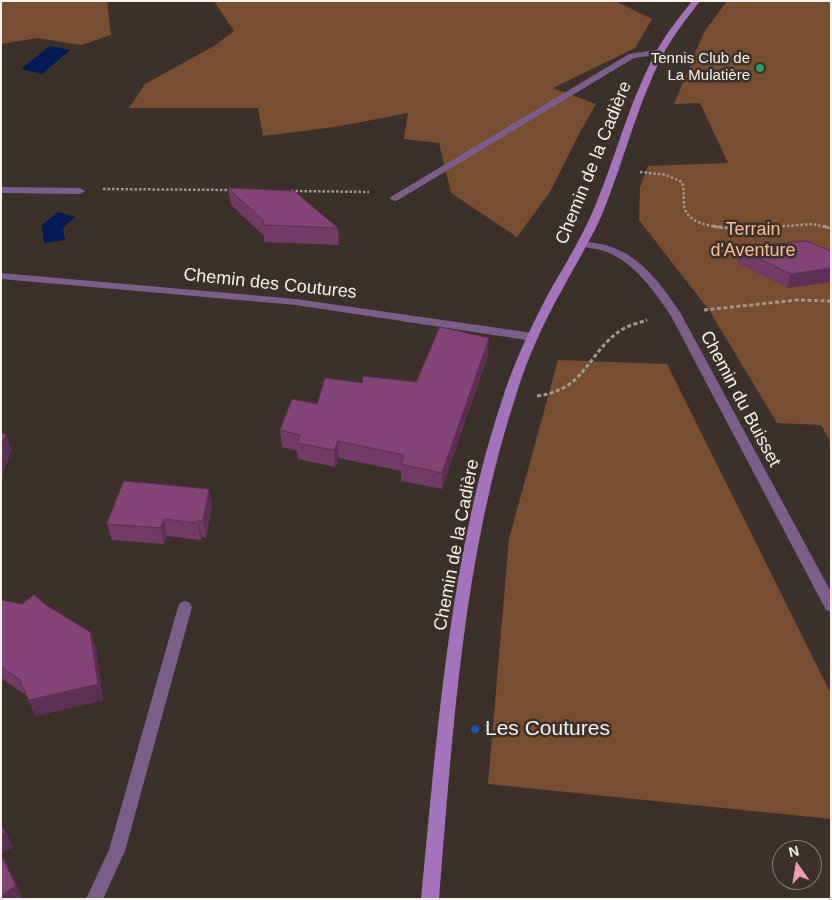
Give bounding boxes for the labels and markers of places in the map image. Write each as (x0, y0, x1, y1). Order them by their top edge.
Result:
place label: Tennis Club de La Mulatière (651, 50, 750, 85)
marker: Tennis Club de La Mulatière (754, 62, 766, 74)
place label: Les Coutures (485, 716, 610, 742)
marker: Les Coutures (469, 723, 481, 735)

